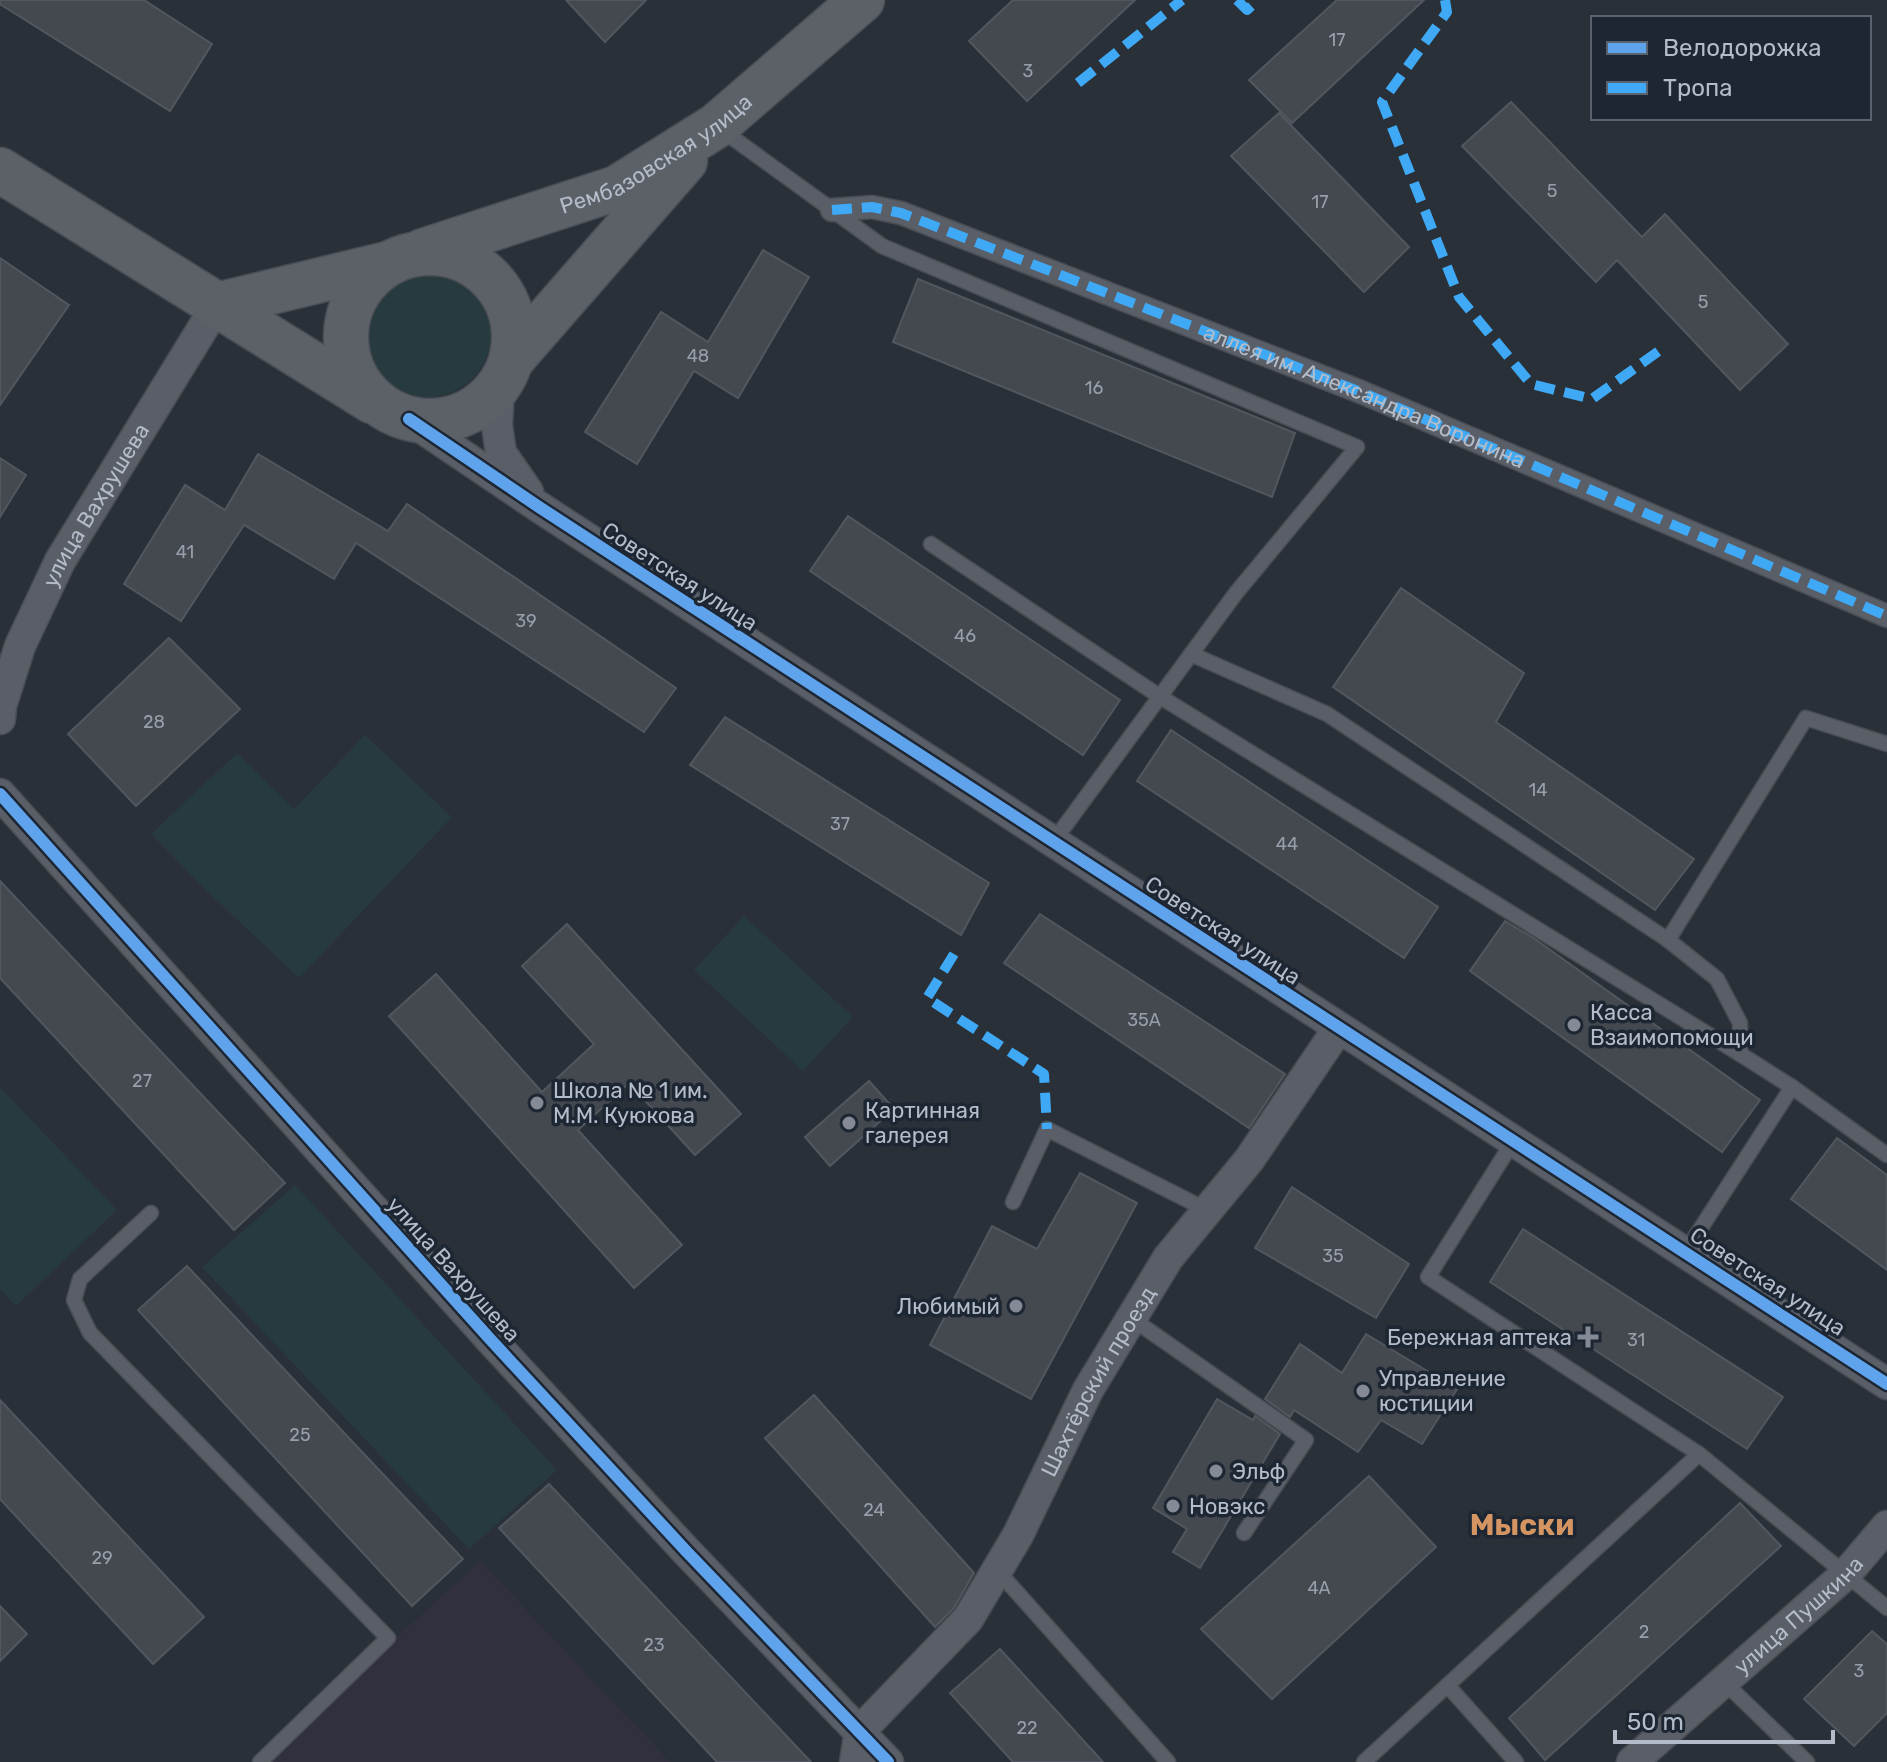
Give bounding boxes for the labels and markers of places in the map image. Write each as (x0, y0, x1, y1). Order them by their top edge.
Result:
place label: Касса Взаимопомощи (1590, 999, 1754, 1051)
marker: Касса Взаимопомощи (1565, 1016, 1583, 1034)
place label: Школа № 1 им. М.М. Куюкова (553, 1077, 708, 1129)
marker: Школа № 1 им. М.М. Куюкова (528, 1094, 546, 1112)
place label: Картинная галерея (865, 1097, 980, 1149)
marker: Картинная галерея (840, 1114, 858, 1132)
place label: Любимый (897, 1293, 1000, 1320)
marker: Любимый (1007, 1297, 1025, 1315)
place label: Бережная аптека (1387, 1324, 1572, 1351)
marker: Бережная аптека (1579, 1328, 1597, 1346)
place label: Управление юстиции (1379, 1365, 1506, 1417)
marker: Управление юстиции (1354, 1382, 1372, 1400)
place label: Эльф (1232, 1458, 1285, 1485)
marker: Эльф (1207, 1462, 1225, 1480)
place label: Новэкс (1189, 1493, 1265, 1520)
marker: Новэкс (1164, 1497, 1182, 1515)

